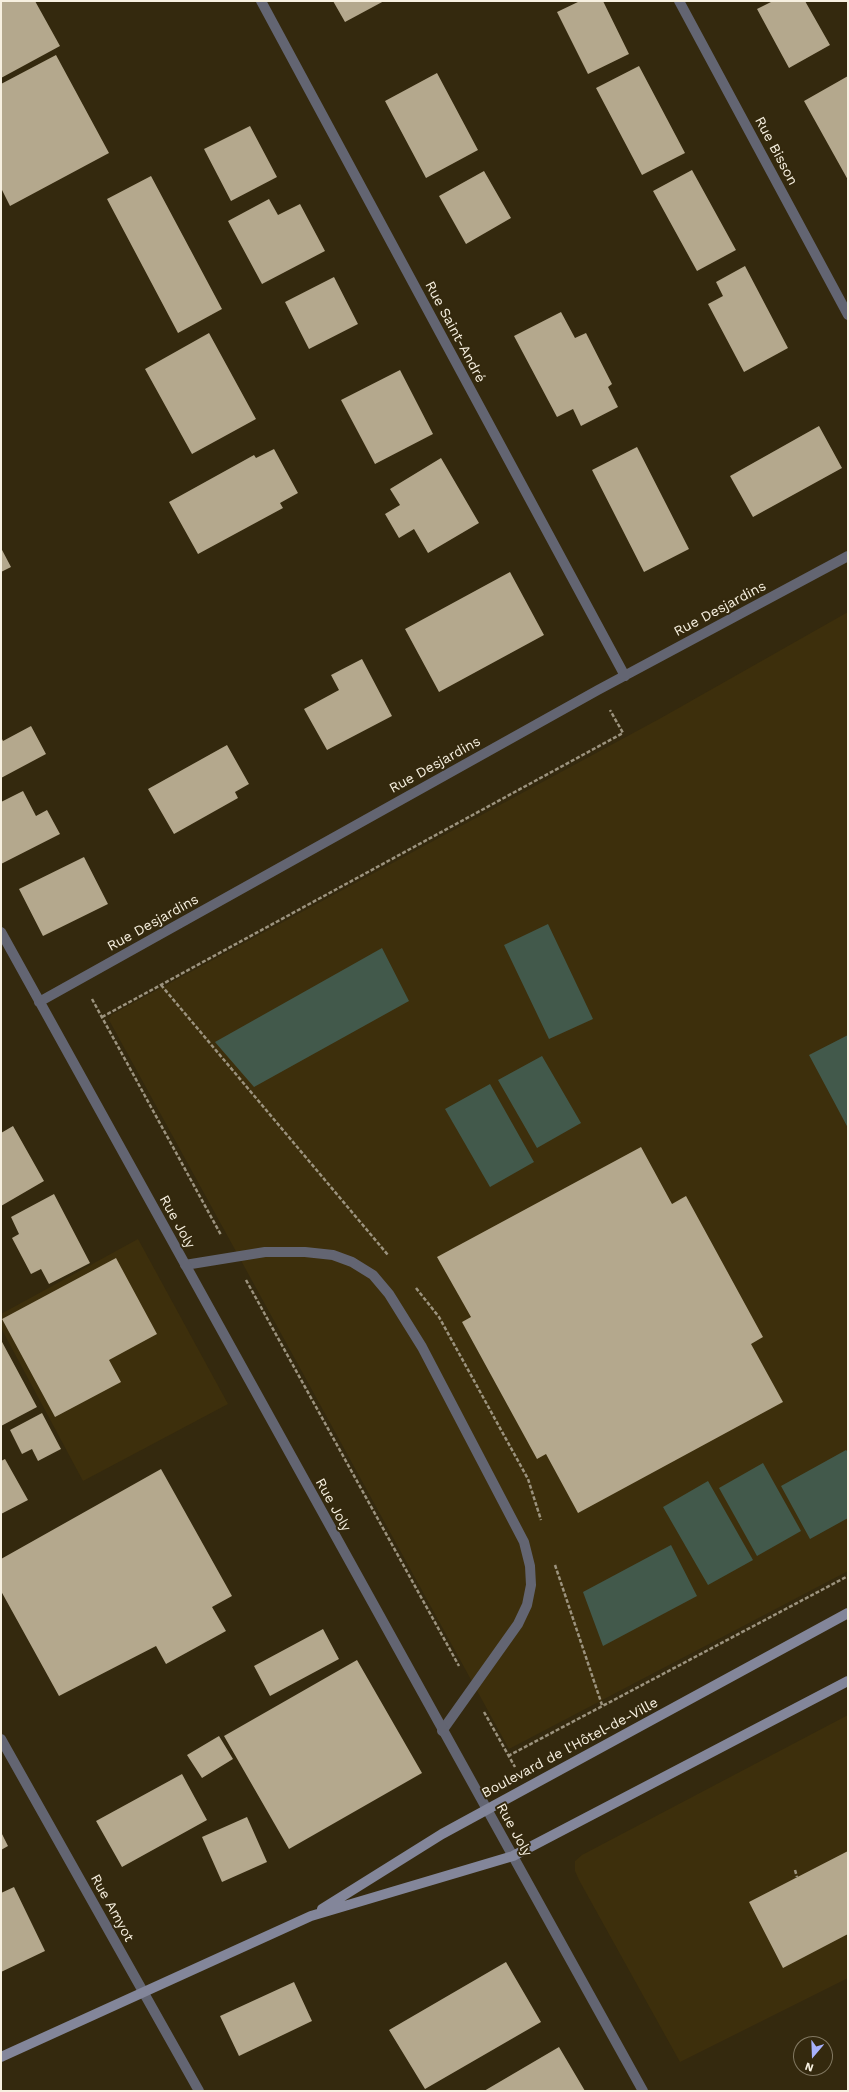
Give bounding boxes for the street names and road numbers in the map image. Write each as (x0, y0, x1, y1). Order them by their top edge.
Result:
street label: Rue Bisson (751, 114, 801, 188)
street label: Rue Saint-André (421, 278, 489, 386)
street label: Rue Desjardins (671, 578, 769, 640)
street label: Rue Desjardins (386, 733, 484, 797)
street label: Rue Desjardins (104, 891, 202, 955)
street label: Rue Joly (156, 1193, 198, 1251)
street label: Rue Joly (312, 1476, 354, 1534)
street label: Boulevard de l'Hôtel-de-Ville (479, 1694, 661, 1802)
street label: Rue Joly (493, 1801, 535, 1859)
street label: Rue Amyot (87, 1871, 137, 1945)

